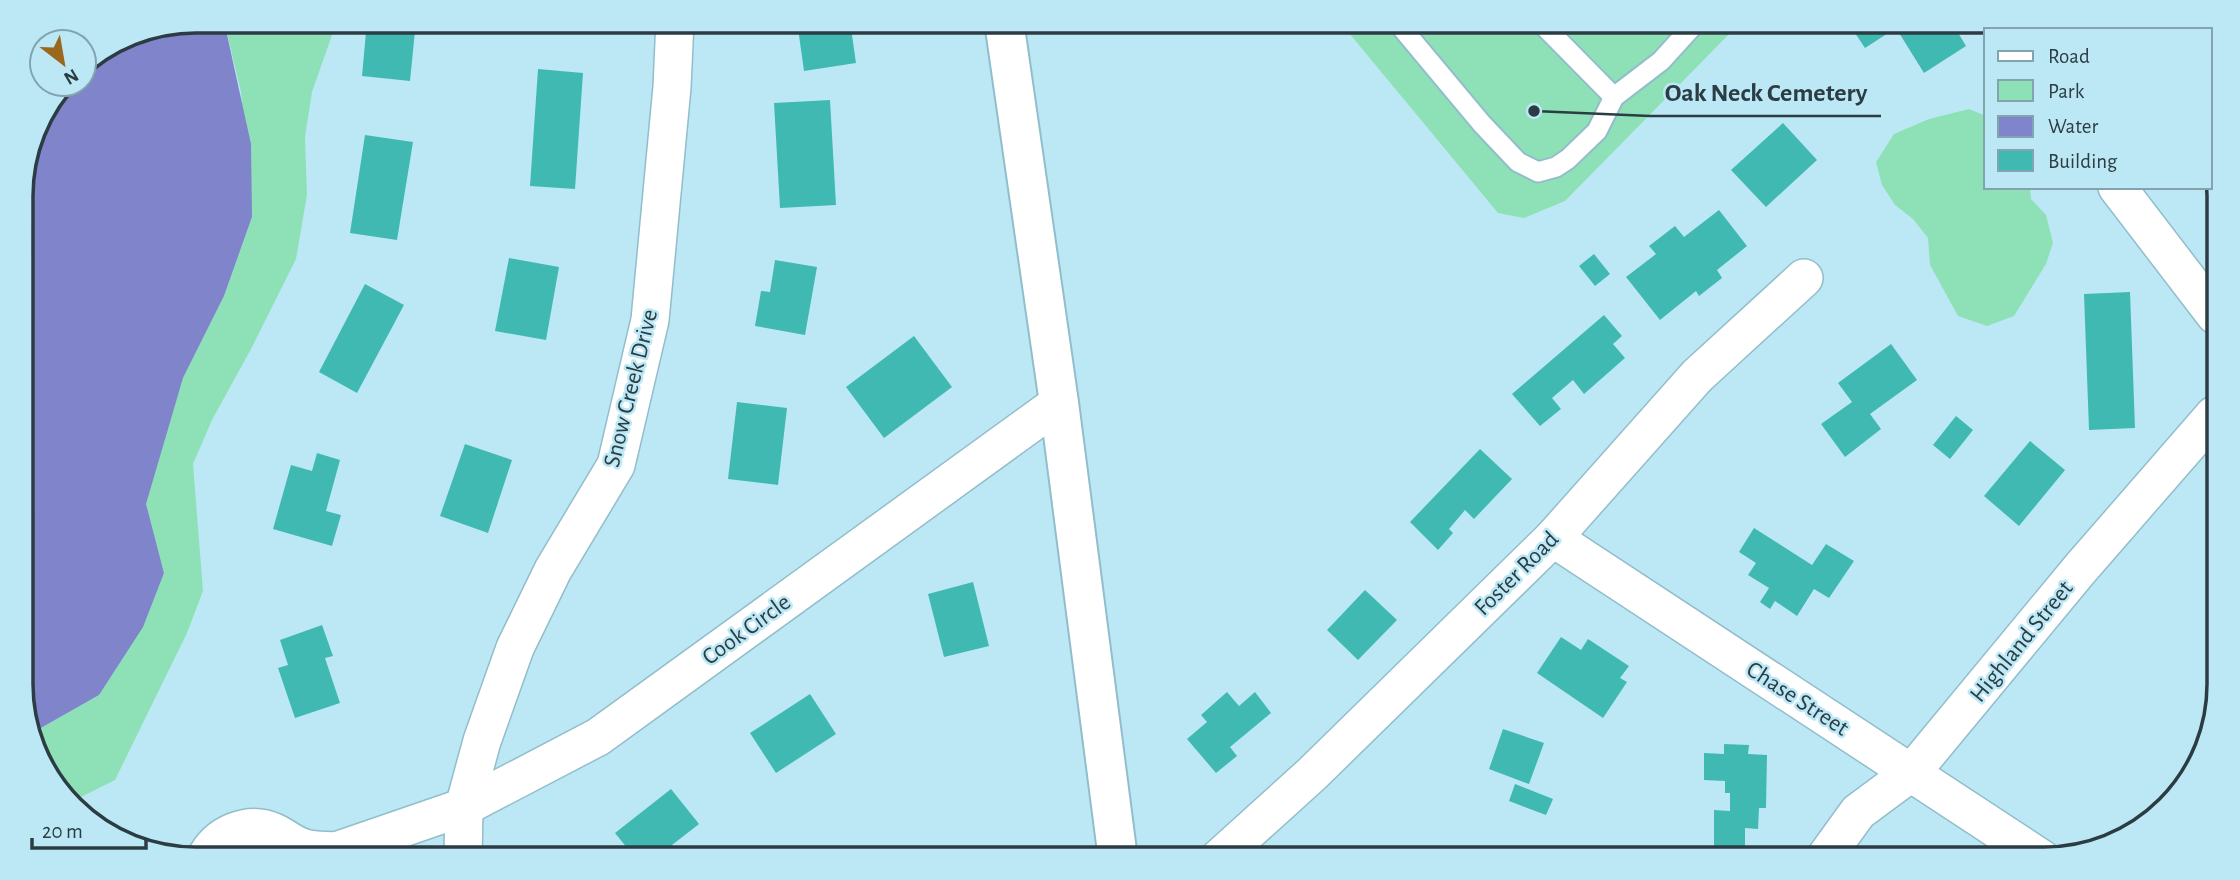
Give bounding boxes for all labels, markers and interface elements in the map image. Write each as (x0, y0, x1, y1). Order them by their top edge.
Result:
north arrow (28, 28, 98, 98)
legend (1984, 28, 2212, 189)
text: Road (2048, 46, 2090, 67)
text: N (60, 65, 82, 88)
callout: Oak Neck Cemetery (1650, 69, 1881, 116)
text: Oak Neck Cemetery (1665, 80, 1868, 106)
text: Park (2048, 81, 2085, 102)
text: Water (2048, 116, 2098, 137)
text: Building (2048, 151, 2118, 172)
street label: Snow Creek Drive (600, 307, 662, 470)
street label: Foster Road (1470, 527, 1563, 620)
street label: Highland Street (1966, 576, 2078, 707)
street label: Cook Circle (698, 590, 795, 670)
street label: Chase Street (1742, 657, 1853, 741)
scale bar (32, 806, 145, 850)
text: 20 m (42, 821, 83, 842)

